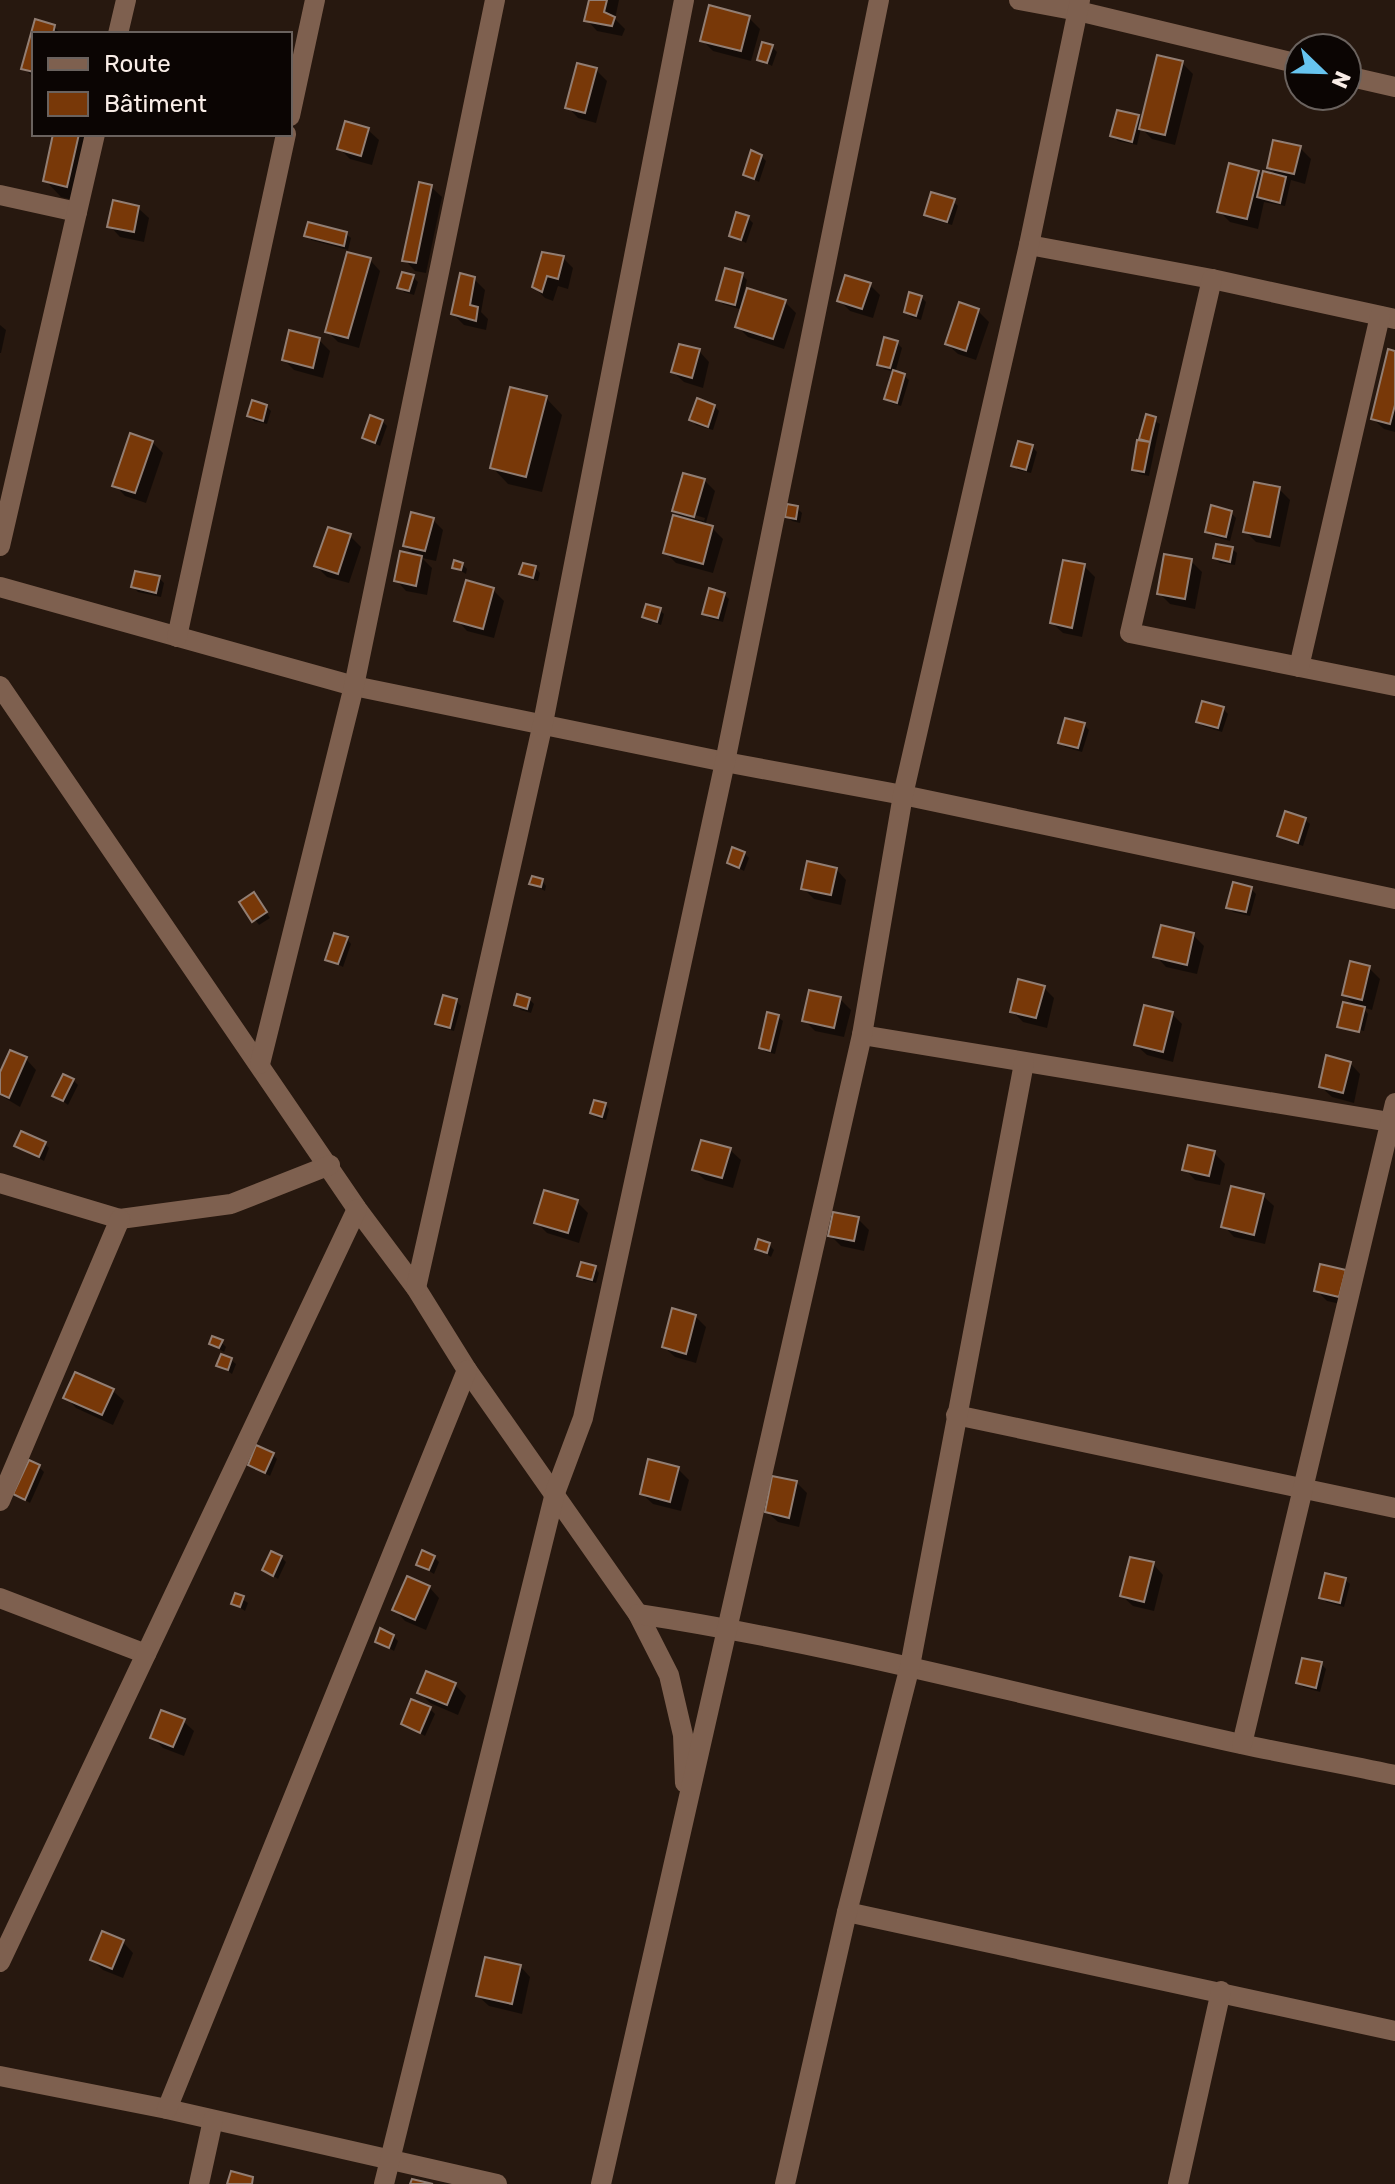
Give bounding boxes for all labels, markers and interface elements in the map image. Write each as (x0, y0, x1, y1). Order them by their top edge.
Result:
legend (32, 32, 292, 136)
north arrow (1283, 32, 1363, 112)
text: Route (104, 50, 171, 78)
text: N (1325, 67, 1356, 92)
text: Bâtiment (104, 90, 207, 118)

